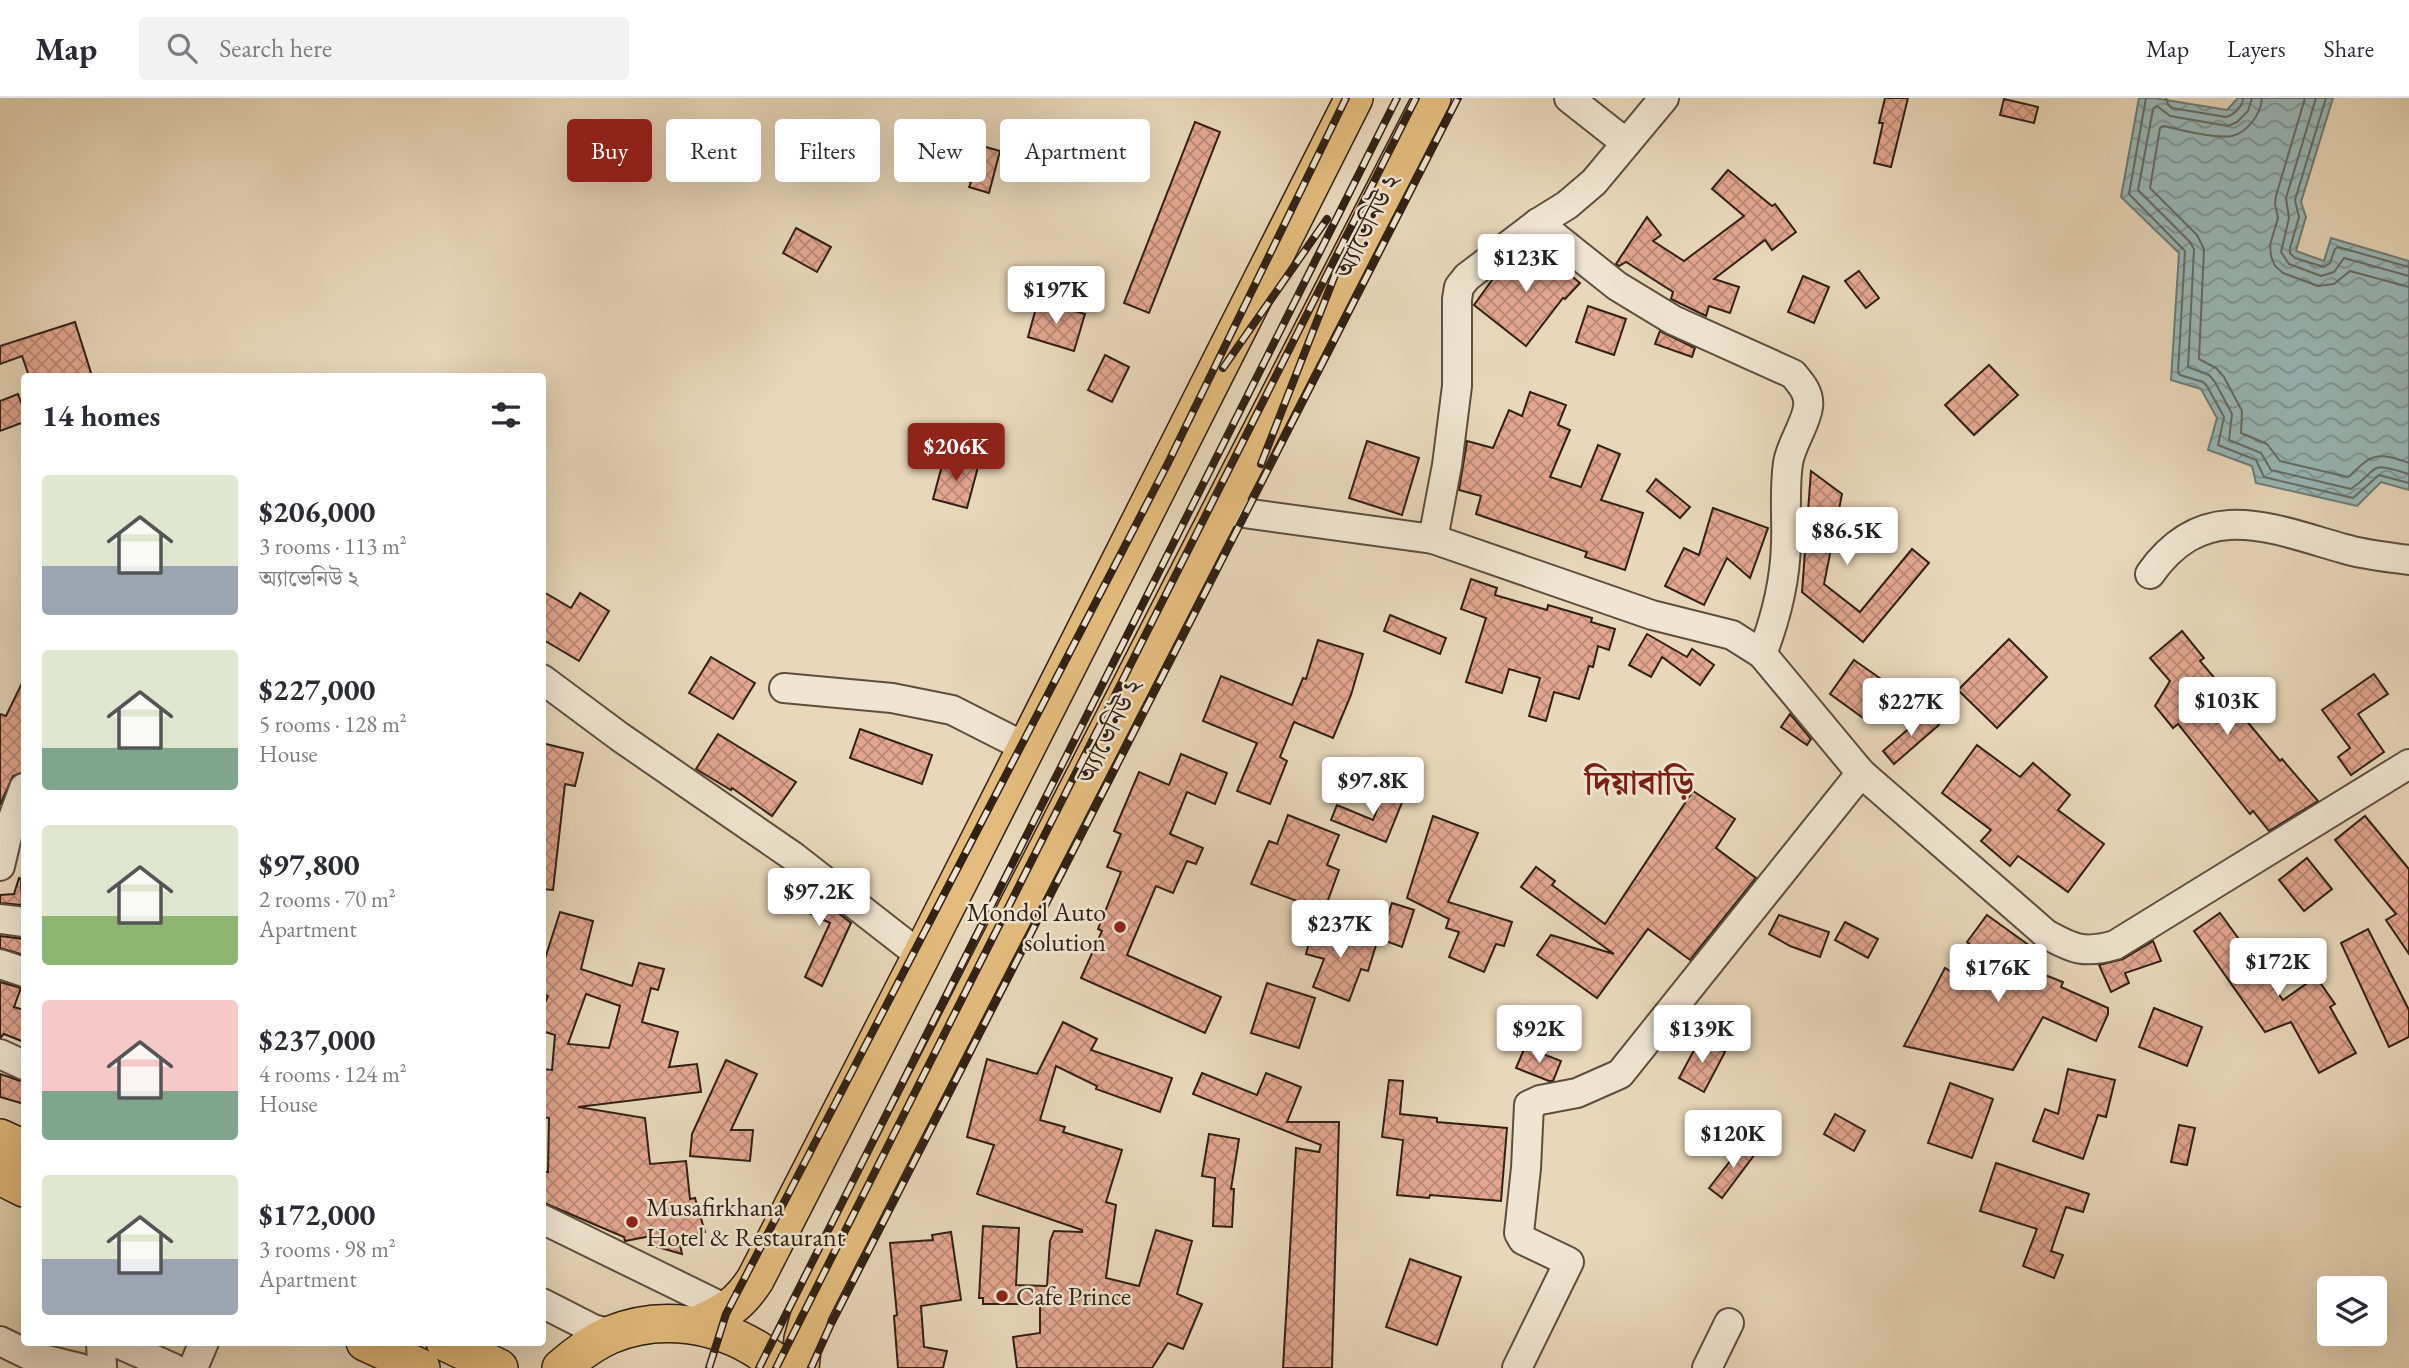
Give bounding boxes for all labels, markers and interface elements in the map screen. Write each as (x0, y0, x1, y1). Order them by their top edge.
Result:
search box (139, 17, 629, 80)
text: Map (35, 27, 97, 70)
icon: search (163, 29, 201, 67)
text: Search here (219, 31, 332, 65)
text: Map (2146, 33, 2189, 64)
text: Layers (2227, 33, 2286, 64)
text: Share (2324, 33, 2374, 64)
chip: Buy (567, 119, 652, 182)
chip: Rent (666, 119, 761, 182)
chip: Filters (775, 119, 880, 182)
chip: New (894, 119, 986, 182)
chip: Apartment (1000, 119, 1150, 182)
street label: অ্যাভেনিউ ২ (1326, 167, 1408, 285)
pin: $123K (1477, 234, 1575, 294)
text: $123K (1494, 242, 1558, 272)
pin: $197K (1007, 266, 1105, 326)
text: $197K (1024, 274, 1088, 304)
text: 14 homes (42, 396, 160, 435)
icon: filters (487, 396, 525, 434)
pin: $206K (907, 424, 1005, 483)
text: $206K (924, 431, 988, 461)
text: $206,000 (259, 492, 375, 531)
icon: home (98, 503, 182, 587)
pin: $86.5K (1790, 508, 1904, 567)
text: $86.5K (1812, 515, 1882, 545)
text: 3 rooms · 113 m² (259, 531, 407, 561)
text: অ্যাভেনিউ ২ (259, 563, 359, 593)
text: $227,000 (259, 670, 375, 709)
street label: অ্যাভেনিউ ২ (1068, 672, 1150, 790)
icon: home (98, 678, 182, 762)
pin: $227K (1862, 678, 1960, 738)
pin: $103K (2178, 678, 2276, 737)
text: $103K (2195, 685, 2259, 715)
text: $227K (1879, 686, 1943, 716)
text: 5 rooms · 128 m² (259, 709, 407, 739)
text: House (259, 739, 318, 769)
pin: $97.8K (1316, 758, 1430, 817)
district label: দিয়াবাড়ি (1582, 761, 1696, 804)
text: $97.8K (1338, 765, 1408, 795)
text: $97,800 (259, 845, 360, 884)
icon: home (98, 853, 182, 937)
pin: $97.2K (762, 868, 876, 928)
text: $97.2K (784, 876, 854, 906)
text: 2 rooms · 70 m² (259, 884, 396, 914)
place label: Mondol Auto solution (967, 895, 1106, 959)
pin: $237K (1291, 900, 1389, 960)
text: $237K (1308, 908, 1372, 938)
text: Apartment (259, 914, 357, 944)
marker: Mondol Auto solution (1112, 919, 1128, 935)
pin: $172K (2229, 939, 2327, 998)
pin: $176K (1949, 944, 2047, 1004)
text: $172K (2246, 946, 2310, 976)
text: $176K (1966, 952, 2030, 982)
pin: $92K (1498, 1006, 1580, 1065)
pin: $139K (1653, 1006, 1751, 1065)
text: $92K (1513, 1013, 1565, 1043)
text: $139K (1670, 1013, 1734, 1043)
text: $237,000 (259, 1020, 375, 1059)
icon: home (98, 1028, 182, 1112)
text: 4 rooms · 124 m² (259, 1059, 407, 1089)
text: House (259, 1089, 318, 1119)
pin: $120K (1684, 1110, 1782, 1170)
text: $120K (1701, 1118, 1765, 1148)
place label: Musafirkhana Hotel & Restaurant (646, 1190, 845, 1254)
text: $172,000 (259, 1195, 375, 1234)
icon: home (98, 1203, 182, 1287)
marker: Musafirkhana Hotel & Restaurant (624, 1214, 640, 1230)
text: 3 rooms · 98 m² (259, 1234, 396, 1264)
text: Apartment (259, 1264, 357, 1294)
map controls (2317, 1276, 2387, 1346)
button: layers (2317, 1276, 2387, 1346)
place label: Cafe Prince (1016, 1279, 1131, 1313)
marker: Cafe Prince (994, 1288, 1010, 1304)

